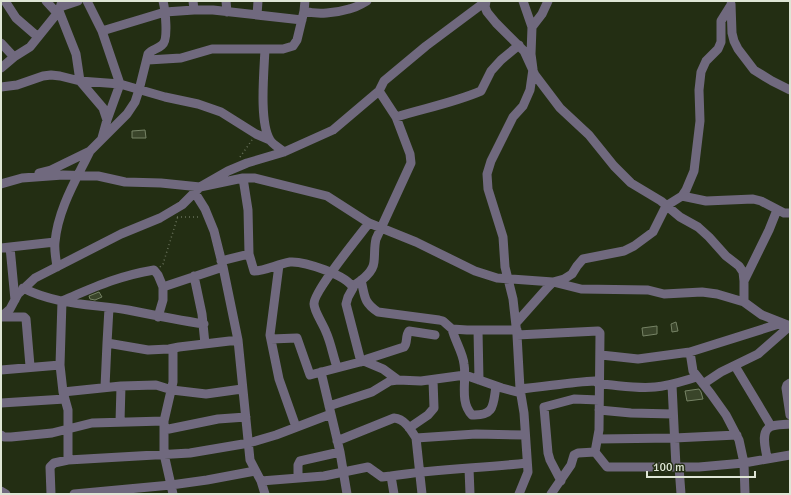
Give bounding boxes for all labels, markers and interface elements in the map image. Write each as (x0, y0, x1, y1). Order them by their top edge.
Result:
scale bar (647, 453, 755, 479)
text: 100 m (653, 460, 685, 475)

